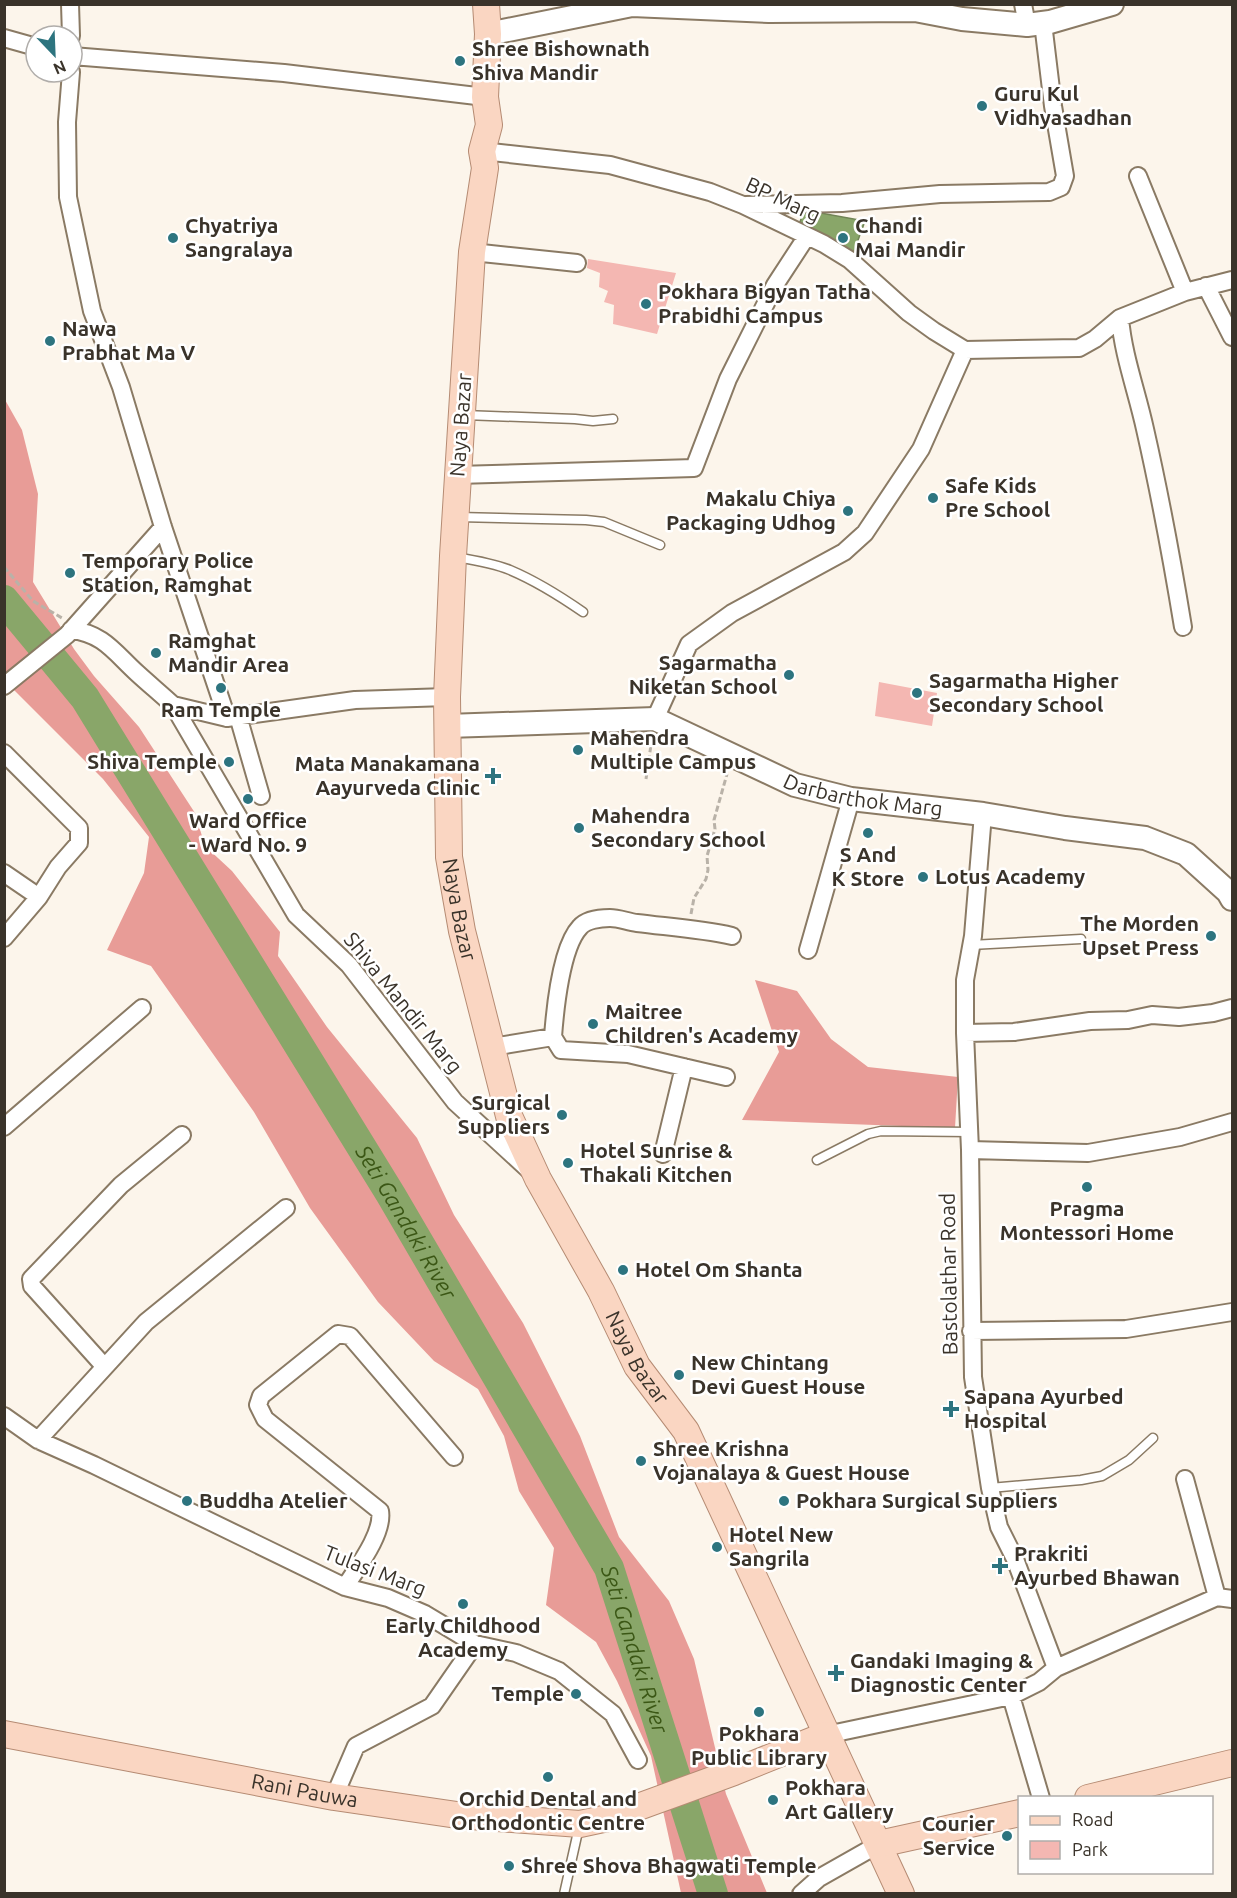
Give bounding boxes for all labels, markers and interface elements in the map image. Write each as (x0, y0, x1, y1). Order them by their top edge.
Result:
north arrow (24, 24, 84, 84)
place label: Shree Bishownath Shiva Mandir (472, 36, 650, 84)
marker: Shree Bishownath Shiva Mandir (453, 54, 467, 68)
text: N (51, 57, 69, 78)
place label: Guru Kul Vidhyasadhan (994, 81, 1132, 129)
marker: Guru Kul Vidhyasadhan (975, 99, 989, 113)
street label: BP Marg (742, 171, 825, 227)
place label: Chyatriya Sangralaya (185, 213, 293, 261)
place label: Chandi Mai Mandir (855, 213, 966, 261)
marker: Chyatriya Sangralaya (166, 231, 180, 245)
marker: Chandi Mai Mandir (836, 231, 850, 245)
place label: Pokhara Bigyan Tatha Prabidhi Campus (658, 279, 871, 327)
marker: Pokhara Bigyan Tatha Prabidhi Campus (639, 297, 653, 311)
place label: Nawa Prabhat Ma V (62, 316, 196, 364)
marker: Nawa Prabhat Ma V (43, 334, 57, 348)
street label: Naya Bazar (444, 372, 476, 478)
place label: Safe Kids Pre School (945, 473, 1050, 521)
place label: Makalu Chiya Packaging Udhog (666, 486, 836, 534)
marker: Safe Kids Pre School (926, 491, 940, 505)
marker: Makalu Chiya Packaging Udhog (841, 504, 855, 518)
place label: Temporary Police Station, Ramghat (82, 548, 254, 596)
marker: Temporary Police Station, Ramghat (63, 566, 77, 580)
place label: Ramghat Mandir Area (168, 628, 289, 676)
marker: Ramghat Mandir Area (149, 646, 163, 660)
place label: Sagarmatha Niketan School (629, 650, 777, 698)
marker: Sagarmatha Niketan School (782, 668, 796, 682)
place label: Sagarmatha Higher Secondary School (929, 668, 1119, 716)
marker: Ram Temple (214, 681, 228, 695)
marker: Sagarmatha Higher Secondary School (910, 686, 924, 700)
place label: Ram Temple (161, 697, 281, 721)
place label: Mahendra Multiple Campus (590, 725, 756, 773)
marker: Mahendra Multiple Campus (571, 743, 585, 757)
place label: Shiva Temple (87, 749, 217, 773)
place label: Mata Manakamana Aayurveda Clinic (295, 751, 480, 799)
marker: Shiva Temple (222, 755, 236, 769)
marker: Mata Manakamana Aayurveda Clinic (484, 767, 502, 785)
street label: Darbarthok Marg (780, 768, 944, 820)
marker: Ward Office - Ward No. 9 (241, 792, 255, 806)
place label: Mahendra Secondary School (591, 803, 765, 851)
place label: Ward Office - Ward No. 9 (189, 808, 307, 856)
marker: Mahendra Secondary School (572, 821, 586, 835)
marker: S And K Store (861, 826, 875, 840)
place label: S And K Store (832, 842, 904, 890)
street label: Naya Bazar (438, 856, 482, 963)
place label: Lotus Academy (935, 864, 1085, 888)
marker: Lotus Academy (916, 870, 930, 884)
place label: The Morden Upset Press (1080, 911, 1199, 959)
street label: Shiva Mandir Marg (340, 927, 468, 1078)
marker: The Morden Upset Press (1204, 929, 1218, 943)
place label: Maitree Children's Academy (605, 999, 798, 1047)
marker: Maitree Children's Academy (586, 1017, 600, 1031)
place label: Surgical Suppliers (458, 1090, 550, 1138)
marker: Surgical Suppliers (555, 1108, 569, 1122)
place label: Hotel Sunrise & Thakali Kitchen (580, 1138, 733, 1186)
water label: Seti Gandaki River (351, 1139, 462, 1304)
marker: Hotel Sunrise & Thakali Kitchen (561, 1156, 575, 1170)
marker: Pragma Montessori Home (1080, 1180, 1094, 1194)
street label: Bastolathar Road (935, 1193, 961, 1355)
place label: Pragma Montessori Home (1000, 1196, 1174, 1244)
place label: Hotel Om Shanta (635, 1257, 803, 1281)
marker: Hotel Om Shanta (616, 1263, 630, 1277)
street label: Naya Bazar (601, 1307, 674, 1408)
place label: New Chintang Devi Guest House (691, 1350, 865, 1398)
marker: New Chintang Devi Guest House (672, 1368, 686, 1382)
place label: Sapana Ayurbed Hospital (964, 1384, 1124, 1432)
marker: Sapana Ayurbed Hospital (942, 1400, 960, 1418)
place label: Shree Krishna Vojanalaya & Guest House (653, 1436, 910, 1484)
marker: Shree Krishna Vojanalaya & Guest House (634, 1454, 648, 1468)
place label: Buddha Atelier (199, 1488, 348, 1512)
place label: Pokhara Surgical Suppliers (796, 1488, 1058, 1512)
marker: Buddha Atelier (180, 1494, 194, 1508)
marker: Pokhara Surgical Suppliers (777, 1494, 791, 1508)
place label: Hotel New Sangrila (729, 1522, 834, 1570)
street label: Tulasi Marg (321, 1540, 430, 1601)
marker: Hotel New Sangrila (710, 1540, 724, 1554)
place label: Prakriti Ayurbed Bhawan (1014, 1541, 1180, 1589)
marker: Prakriti Ayurbed Bhawan (991, 1557, 1009, 1575)
water label: Seti Gandaki River (597, 1561, 674, 1737)
marker: Early Childhood Academy (456, 1597, 470, 1611)
place label: Early Childhood Academy (385, 1613, 541, 1661)
place label: Gandaki Imaging & Diagnostic Center (850, 1648, 1033, 1696)
marker: Gandaki Imaging & Diagnostic Center (827, 1664, 845, 1682)
place label: Temple (492, 1681, 564, 1705)
marker: Temple (569, 1687, 583, 1701)
marker: Pokhara Public Library (752, 1705, 766, 1719)
place label: Pokhara Public Library (691, 1721, 827, 1769)
street label: Rani Pauwa (249, 1768, 360, 1811)
marker: Orchid Dental and Orthodontic Centre (541, 1770, 555, 1784)
place label: Pokhara Art Gallery (785, 1775, 894, 1823)
place label: Orchid Dental and Orthodontic Centre (451, 1786, 645, 1834)
marker: Pokhara Art Gallery (766, 1793, 780, 1807)
legend (1018, 1796, 1213, 1874)
text: Road (1072, 1809, 1114, 1829)
place label: Courier Service (922, 1811, 995, 1859)
marker: Courier Service (1000, 1829, 1014, 1843)
text: Park (1072, 1839, 1108, 1859)
place label: Shree Shova Bhagwati Temple (521, 1853, 817, 1877)
marker: Shree Shova Bhagwati Temple (502, 1859, 516, 1873)

